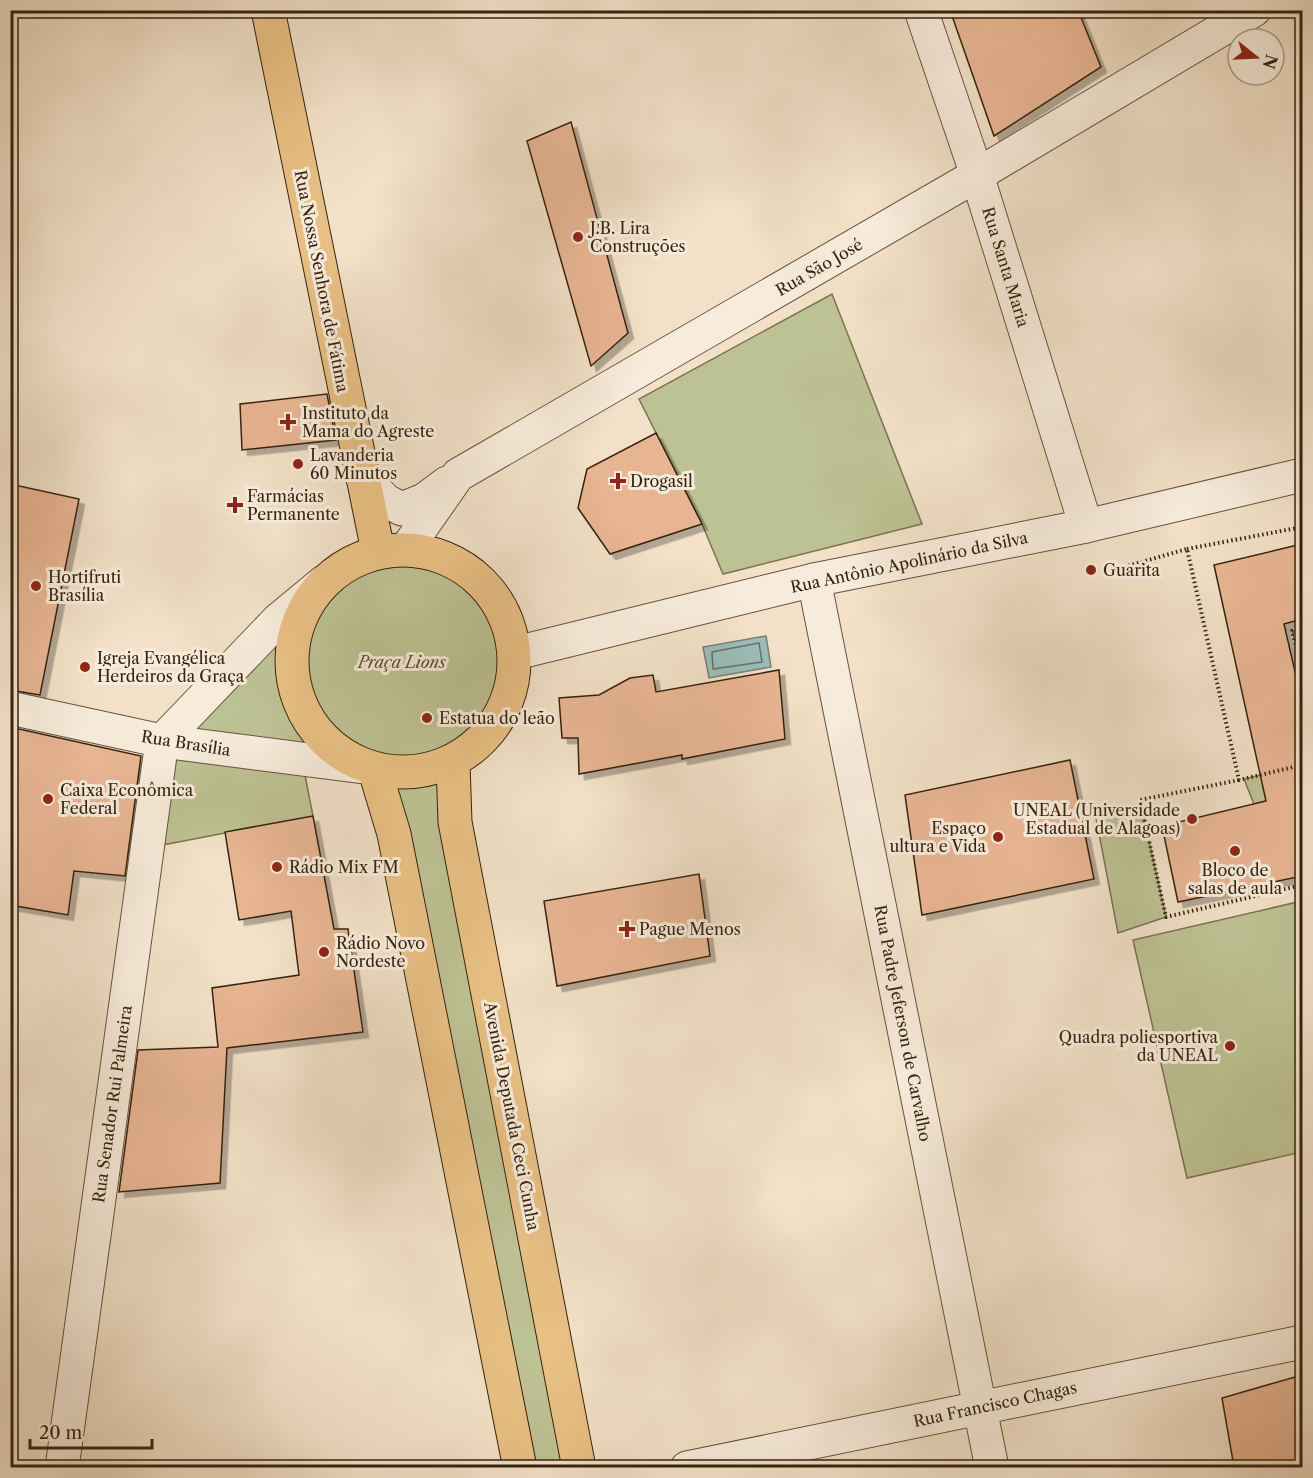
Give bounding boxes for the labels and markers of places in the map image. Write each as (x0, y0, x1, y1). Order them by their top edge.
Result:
place label: J.B. Lira Construções (587, 218, 686, 256)
marker: J.B. Lira Construções (571, 230, 585, 244)
place label: Instituto da Mama do Agreste (302, 403, 434, 441)
marker: Instituto da Mama do Agreste (279, 413, 297, 431)
place label: Lavanderia 60 Minutos (310, 445, 397, 483)
marker: Lavanderia 60 Minutos (291, 457, 305, 471)
place label: Drogasil (630, 471, 693, 491)
marker: Drogasil (611, 474, 625, 488)
place label: Farmácias Permanente (247, 486, 340, 524)
marker: Farmácias Permanente (228, 498, 242, 512)
place label: Guarita (1103, 560, 1160, 580)
marker: Guarita (1084, 563, 1098, 577)
place label: Hortifruti Brasília (48, 567, 121, 605)
marker: Hortifruti Brasília (29, 579, 43, 593)
place label: Igreja Evangélica Herdeiros da Graça (97, 648, 245, 686)
marker: Igreja Evangélica Herdeiros da Graça (78, 660, 92, 674)
place label: Estatua do leão (439, 708, 555, 728)
marker: Estatua do leão (420, 711, 434, 725)
place label: Caixa Econômica Federal (60, 780, 194, 818)
marker: Caixa Econômica Federal (41, 792, 55, 806)
place label: UNEAL (Universidade Estadual de Alagoas) (1013, 800, 1180, 838)
marker: UNEAL (Universidade Estadual de Alagoas) (1185, 812, 1199, 826)
place label: Espaço ultura e Vida (889, 818, 987, 856)
marker: Espaço ultura e Vida (991, 830, 1005, 844)
marker: Bloco de salas de aula (1228, 844, 1242, 858)
place label: Rádio Mix FM (289, 857, 399, 877)
marker: Rádio Mix FM (270, 860, 284, 874)
place label: Bloco de salas de aula (1188, 860, 1283, 898)
place label: Pague Menos (639, 919, 741, 939)
marker: Pague Menos (620, 922, 634, 936)
place label: Rádio Novo Nordeste (336, 933, 425, 971)
marker: Rádio Novo Nordeste (317, 945, 331, 959)
place label: Quadra poliesportiva da UNEAL (1059, 1027, 1219, 1065)
marker: Quadra poliesportiva da UNEAL (1223, 1039, 1237, 1053)

